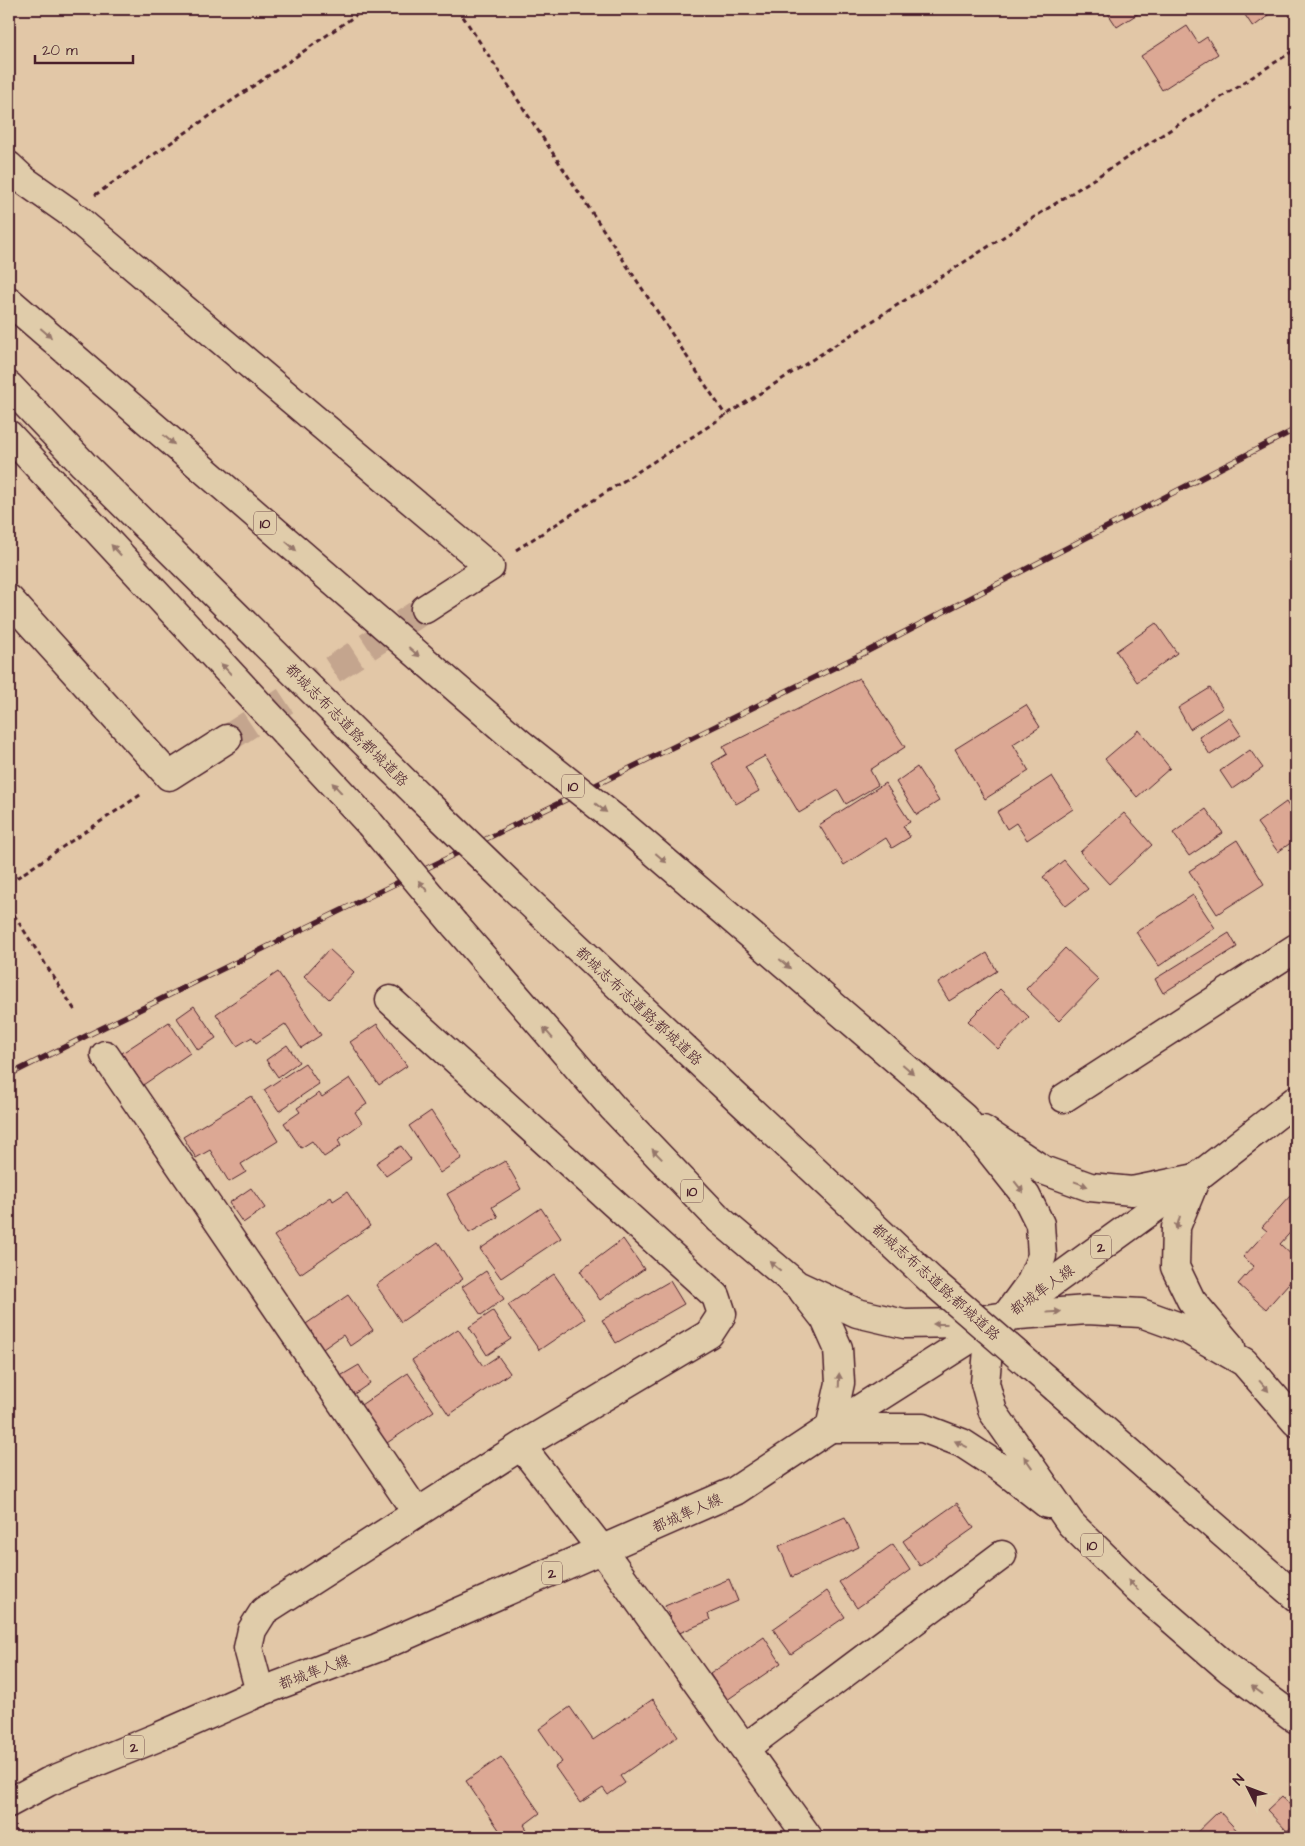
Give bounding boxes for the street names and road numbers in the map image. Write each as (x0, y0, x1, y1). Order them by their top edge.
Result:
road number: 10 (254, 512, 276, 534)
street label: 都城志布志道路;都城道路 (280, 659, 413, 792)
road number: 10 (562, 774, 584, 798)
street label: 都城志布志道路;都城道路 (570, 942, 707, 1071)
road number: 10 (681, 1180, 703, 1202)
street label: 都城志布志道路;都城道路 (867, 1219, 1005, 1346)
road number: 2 (1091, 1236, 1111, 1258)
street label: 都城隼人線 (1006, 1260, 1079, 1321)
street label: 都城隼人線 (649, 1489, 726, 1538)
road number: 10 (1081, 1534, 1103, 1556)
road number: 2 (542, 1562, 562, 1585)
street label: 都城隼人線 (275, 1650, 353, 1695)
road number: 2 (124, 1735, 144, 1758)

